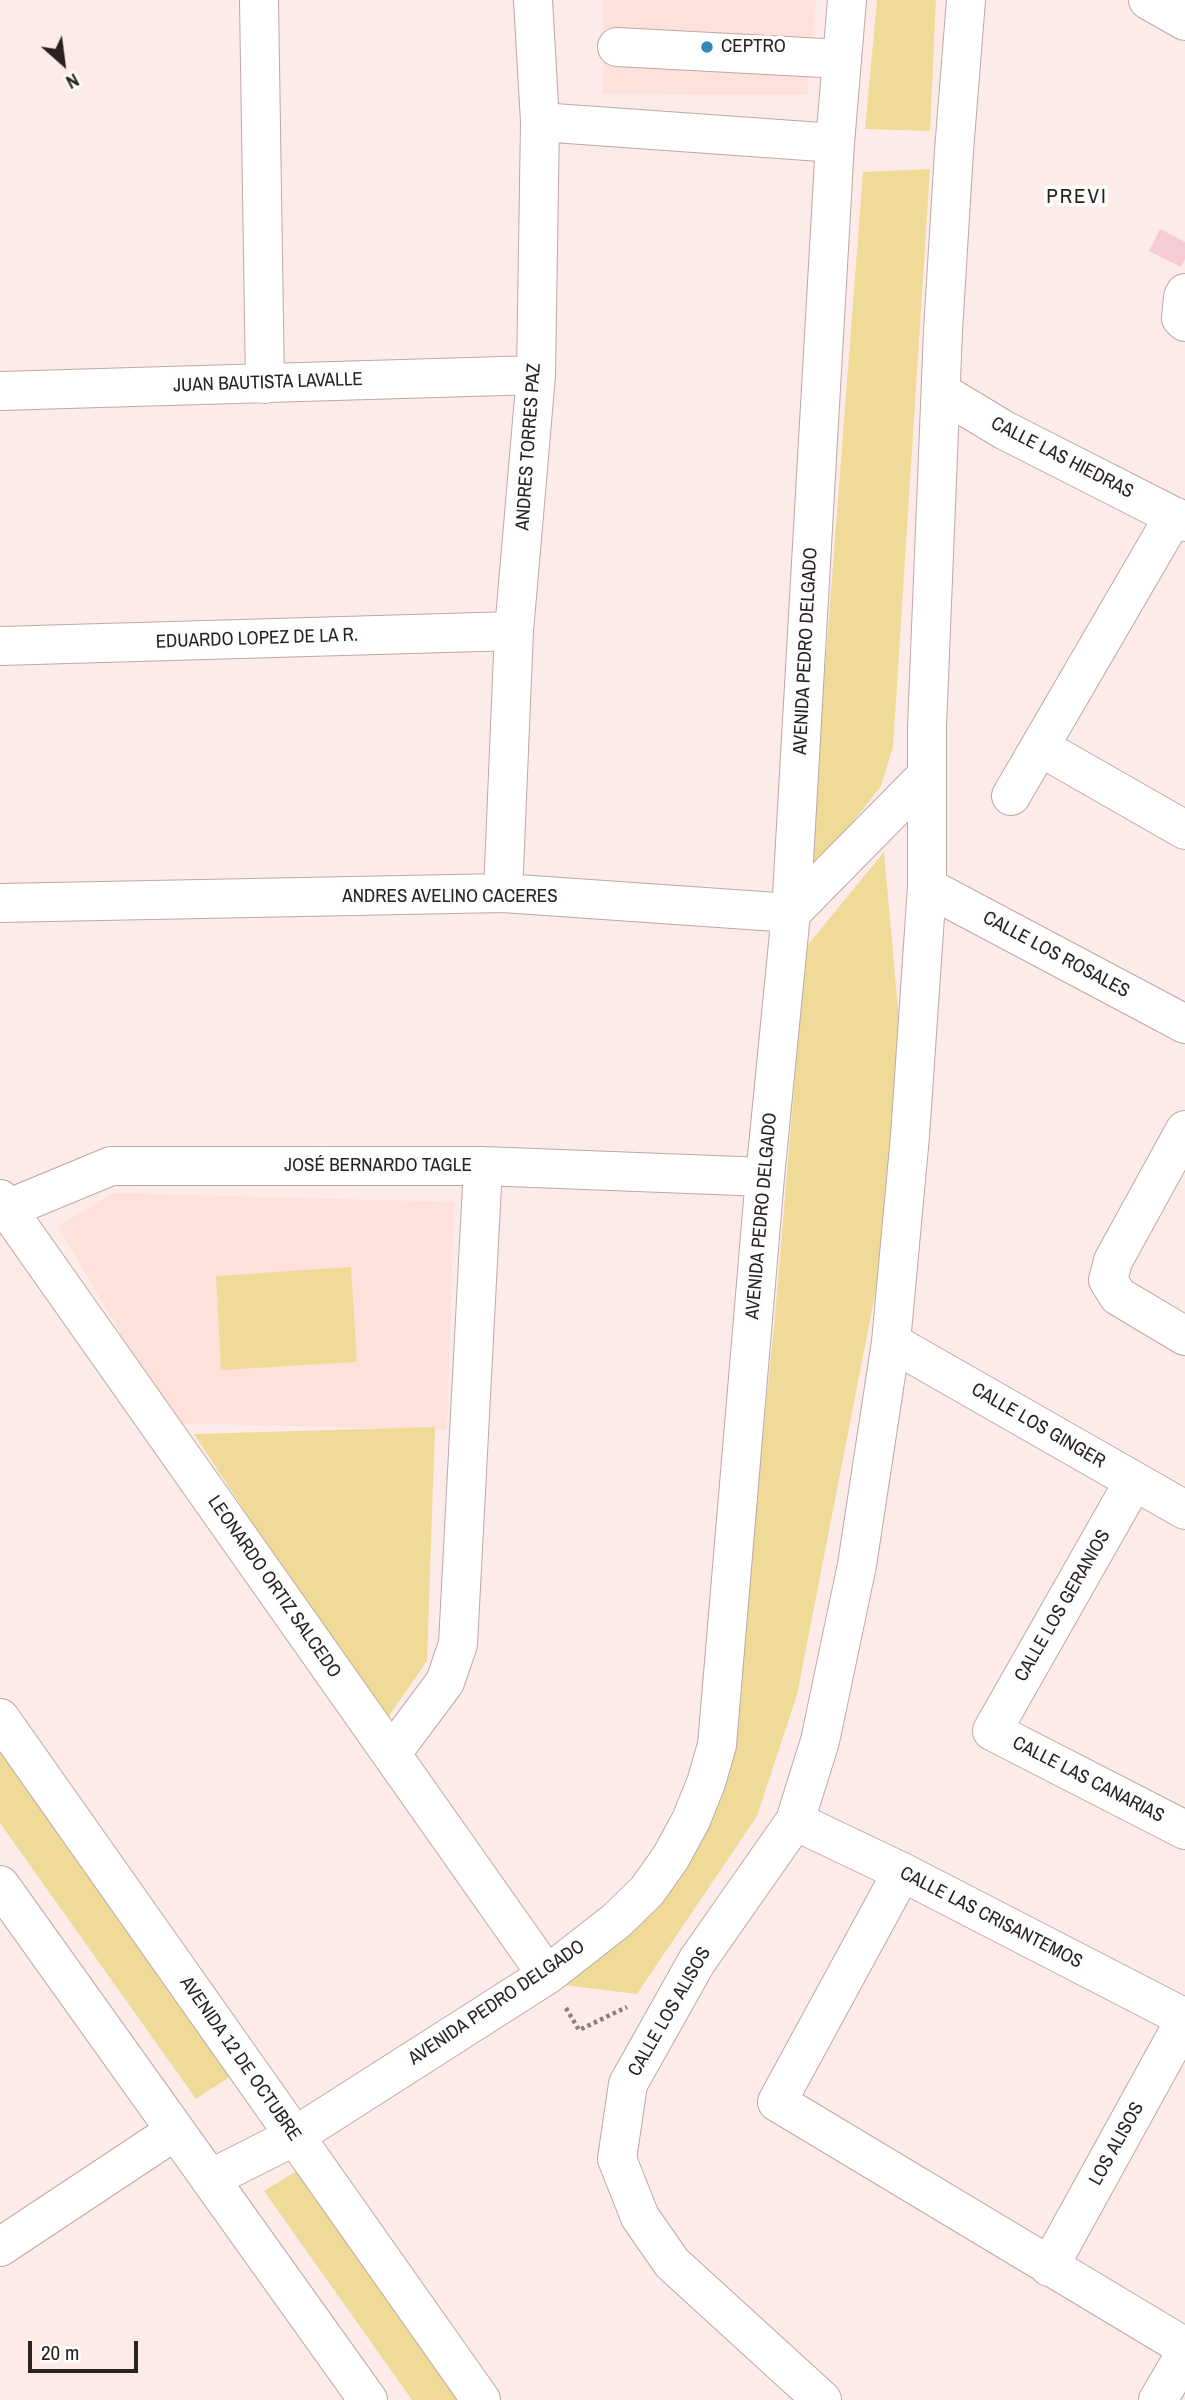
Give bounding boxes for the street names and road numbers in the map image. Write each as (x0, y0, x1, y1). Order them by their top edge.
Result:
street label: ANDRES TORRES PAZ (512, 363, 546, 531)
street label: JUAN BAUTISTA LAVALLE (173, 368, 363, 398)
street label: CALLE LAS HIEDRAS (987, 412, 1137, 504)
street label: AVENIDA PEDRO DELGADO (789, 547, 823, 755)
street label: EDUARDO LOPEZ DE LA R. (155, 624, 359, 654)
street label: ANDRES AVELINO CACERES (342, 886, 558, 908)
street label: CALLE LOS ROSALES (979, 907, 1133, 1003)
street label: AVENIDA PEDRO DELGADO (742, 1112, 782, 1320)
street label: JOSÉ BERNARDO TAGLE (284, 1155, 472, 1177)
street label: CALLE LOS GINGER (967, 1378, 1109, 1474)
street label: LEONARDO ORTIZ SALCEDO (202, 1492, 346, 1682)
street label: CALLE LOS GERANIOS (1010, 1526, 1116, 1686)
street label: CALLE LAS CANARIAS (1008, 1732, 1168, 1828)
street label: CALLE LAS CRISANTEMOS (896, 1862, 1086, 1974)
street label: AVENIDA PEDRO DELGADO (405, 1936, 589, 2070)
street label: CALLE LOS ALISOS (624, 1943, 716, 2081)
street label: AVENIDA 12 DE OCTUBRE (175, 1972, 305, 2146)
street label: LOS ALISOS (1085, 2098, 1149, 2190)

